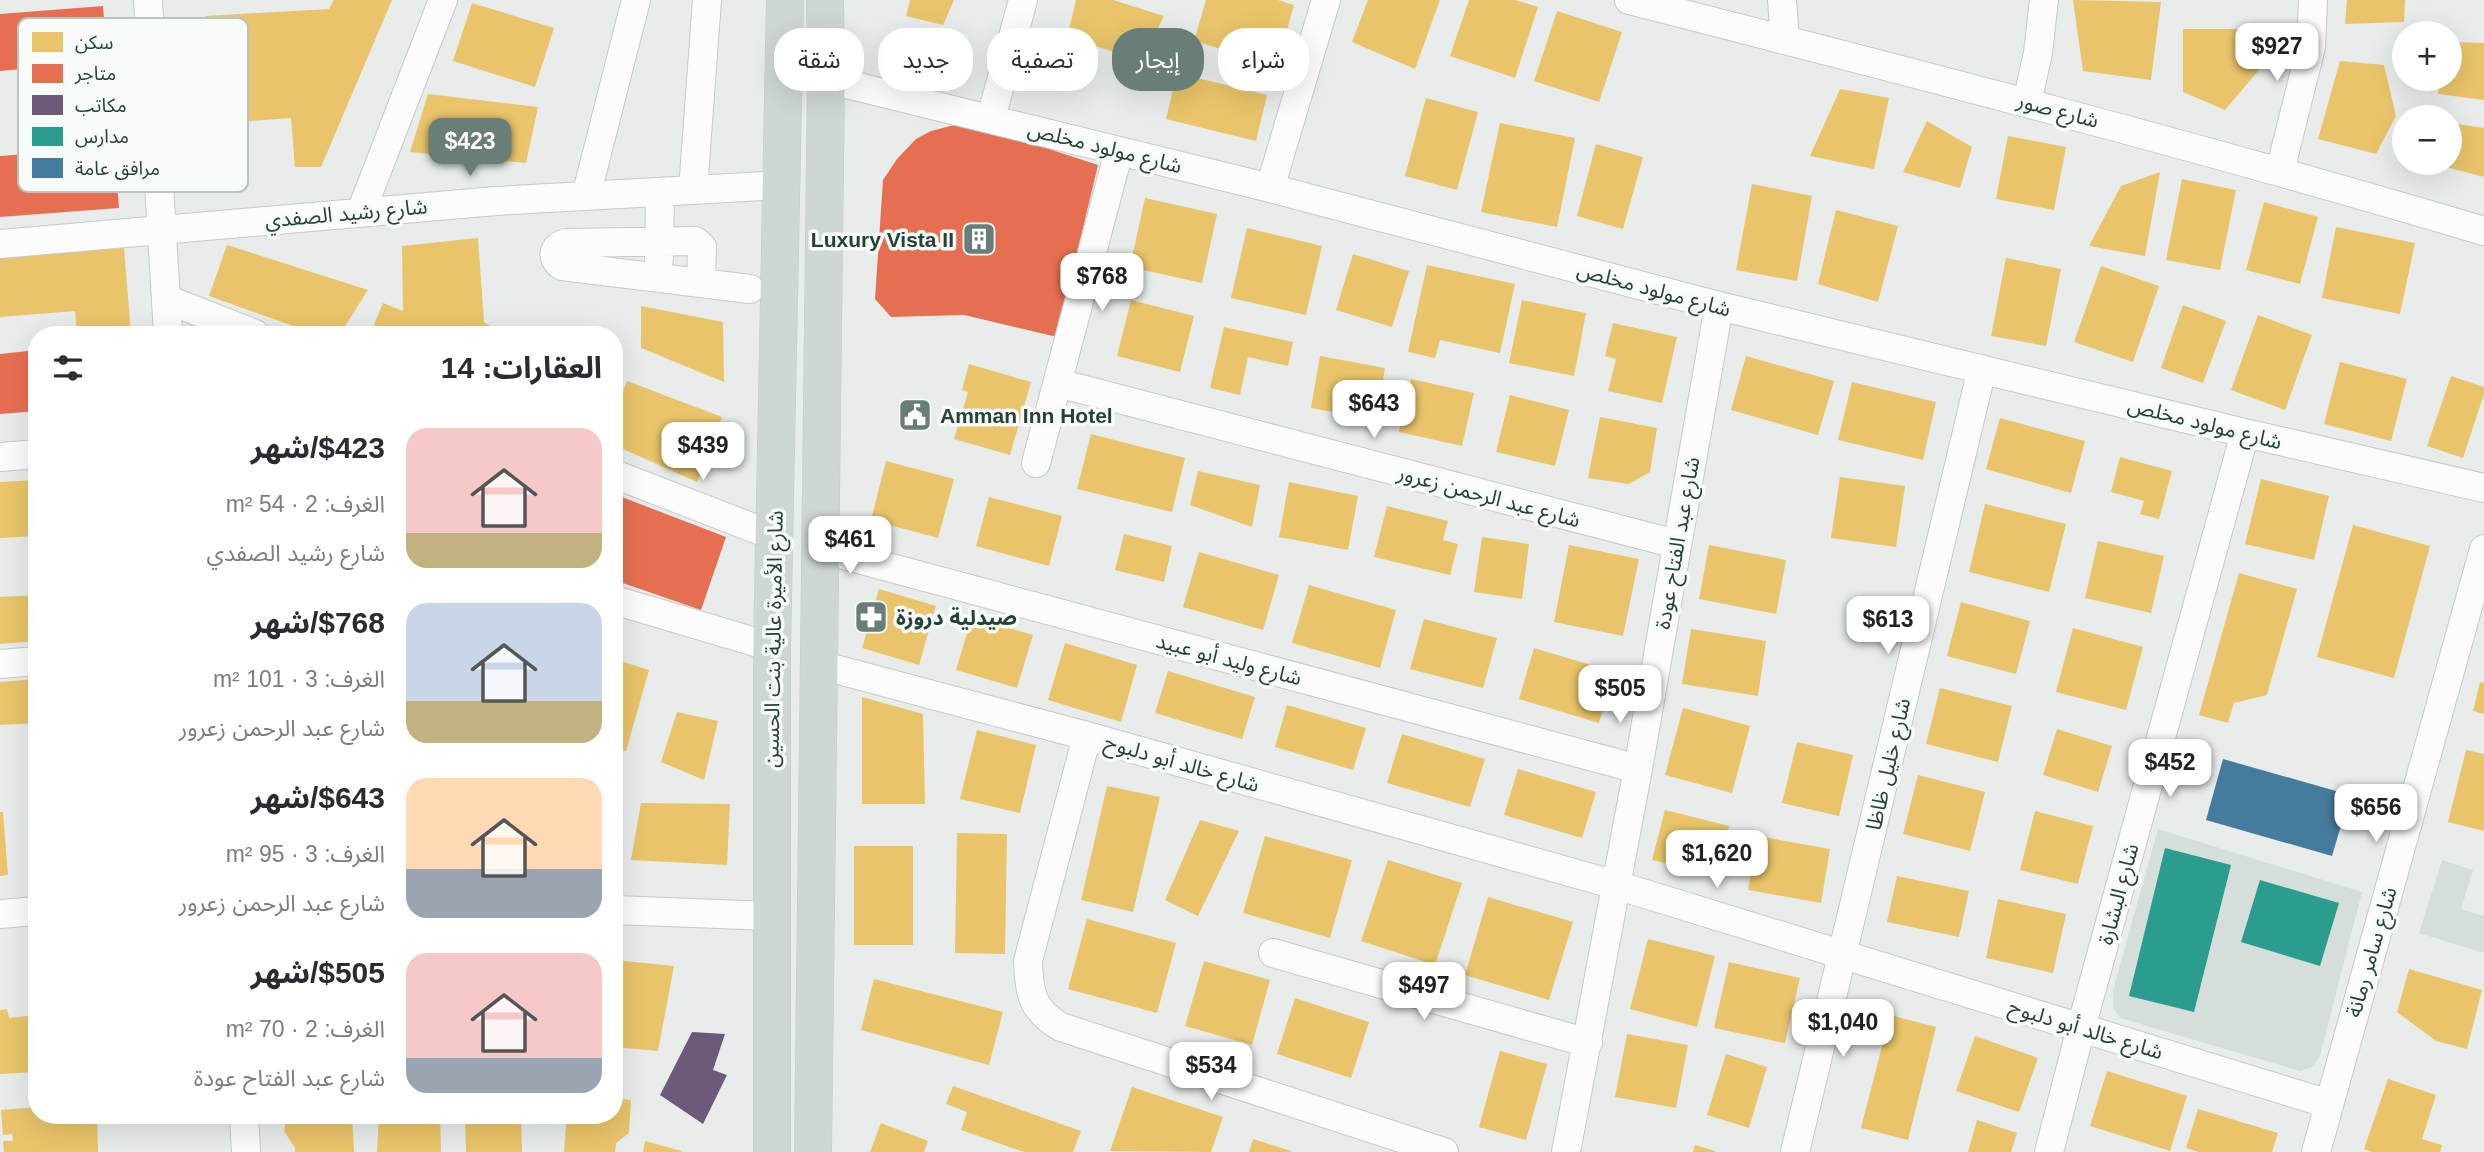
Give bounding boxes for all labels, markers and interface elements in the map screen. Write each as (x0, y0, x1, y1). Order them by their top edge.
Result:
legend (18, 18, 248, 192)
map controls (2392, 21, 2462, 175)
button: + (2392, 21, 2462, 91)
pin: $927 (2236, 24, 2318, 83)
chip: شقة (774, 28, 864, 91)
chip: جديد (878, 28, 973, 91)
chip: تصفية (987, 28, 1098, 91)
chip: إيجار (1112, 28, 1204, 91)
chip: شراء (1218, 28, 1309, 91)
text: سكن (75, 32, 113, 54)
text: $927 (2251, 33, 2303, 59)
text: متاجر (74, 63, 116, 85)
street label: شارع صور (2013, 88, 2101, 136)
text: مكاتب (75, 95, 127, 116)
button: − (2392, 105, 2462, 175)
street label: شارع مولود مخلص (1025, 117, 1184, 181)
pin: $423 (429, 118, 511, 178)
text: مدارس (75, 126, 129, 148)
text: $423 (444, 128, 496, 154)
text: مرافق عامة (75, 158, 160, 180)
street label: شارع رشيد الصفدي (264, 194, 429, 236)
building icon: Luxury Vista II (960, 220, 998, 258)
place label: Luxury Vista II (811, 228, 954, 251)
pin: $768 (1061, 254, 1143, 313)
street label: شارع مولود مخلص (1574, 257, 1733, 324)
text: $768 (1076, 263, 1128, 289)
icon: filters (49, 349, 87, 387)
text: العقارات: 14 (441, 351, 602, 384)
pin: $643 (1333, 380, 1415, 440)
text: $643 (1348, 390, 1400, 416)
street label: شارع مولود مخلص (2125, 393, 2284, 457)
public building icon: Amman Inn Hotel (896, 396, 934, 434)
place label: Amman Inn Hotel (940, 404, 1113, 427)
pin: $439 (662, 422, 744, 482)
text: $423/شهر (251, 431, 385, 464)
text: $439 (677, 432, 729, 458)
street label: شارع عبد الفتاح عودة (1651, 455, 1707, 632)
icon: home (462, 456, 546, 540)
street label: شارع عبد الرحمن زعرور (1393, 460, 1583, 535)
text: الغرف: 2 · 54 m² (226, 491, 385, 517)
street label: شارع الأميرة عالية بنت الحسين (759, 510, 791, 768)
pin: $461 (809, 516, 891, 576)
text: $461 (824, 526, 876, 552)
text: شارع رشيد الصفدي (206, 540, 385, 566)
pin: $613 (1847, 596, 1929, 656)
pharmacy icon: صيدلية دروزة (852, 598, 890, 636)
text: $768/شهر (251, 606, 385, 639)
place label: صيدلية دروزة (896, 606, 1017, 630)
text: $613 (1862, 606, 1914, 632)
street label: شارع وليد أبو عبيد (1153, 628, 1304, 693)
icon: home (462, 631, 546, 715)
text: الغرف: 3 · 101 m² (213, 666, 385, 692)
pin: $505 (1579, 666, 1661, 725)
text: $505 (1594, 675, 1646, 701)
street label: شارع خليل ظاظا (1862, 696, 1918, 833)
text: شارع عبد الرحمن زعرور (179, 715, 385, 741)
street label: شارع خالد أبو دلبوح (1101, 729, 1262, 800)
pin: $452 (2129, 740, 2211, 799)
text: $452 (2144, 749, 2196, 775)
text: $643/شهر (251, 781, 385, 814)
pin: $656 (2335, 784, 2417, 844)
text: $656 (2350, 794, 2402, 820)
icon: home (462, 806, 546, 890)
pin: $1,620 (1660, 830, 1774, 890)
text: $1,620 (1682, 840, 1752, 866)
text: الغرف: 3 · 95 m² (226, 841, 385, 867)
street label: شارع البشارة (2093, 841, 2146, 948)
street label: شارع سامر رمانة (2341, 884, 2404, 1021)
text: شارع عبد الرحمن زعرور (179, 890, 385, 916)
text: $505/شهر (251, 956, 385, 989)
pin: $497 (1383, 962, 1465, 1022)
text: $497 (1398, 972, 1450, 998)
icon: home (462, 981, 546, 1065)
street label: شارع خالد أبو دلبوح (2005, 994, 2166, 1067)
pin: $1,040 (1786, 1000, 1900, 1059)
text: $1,040 (1808, 1009, 1878, 1035)
text: الغرف: 2 · 70 m² (226, 1016, 385, 1042)
pin: $534 (1170, 1042, 1252, 1102)
text: $534 (1185, 1052, 1237, 1078)
text: شارع عبد الفتاح عودة (194, 1065, 385, 1091)

